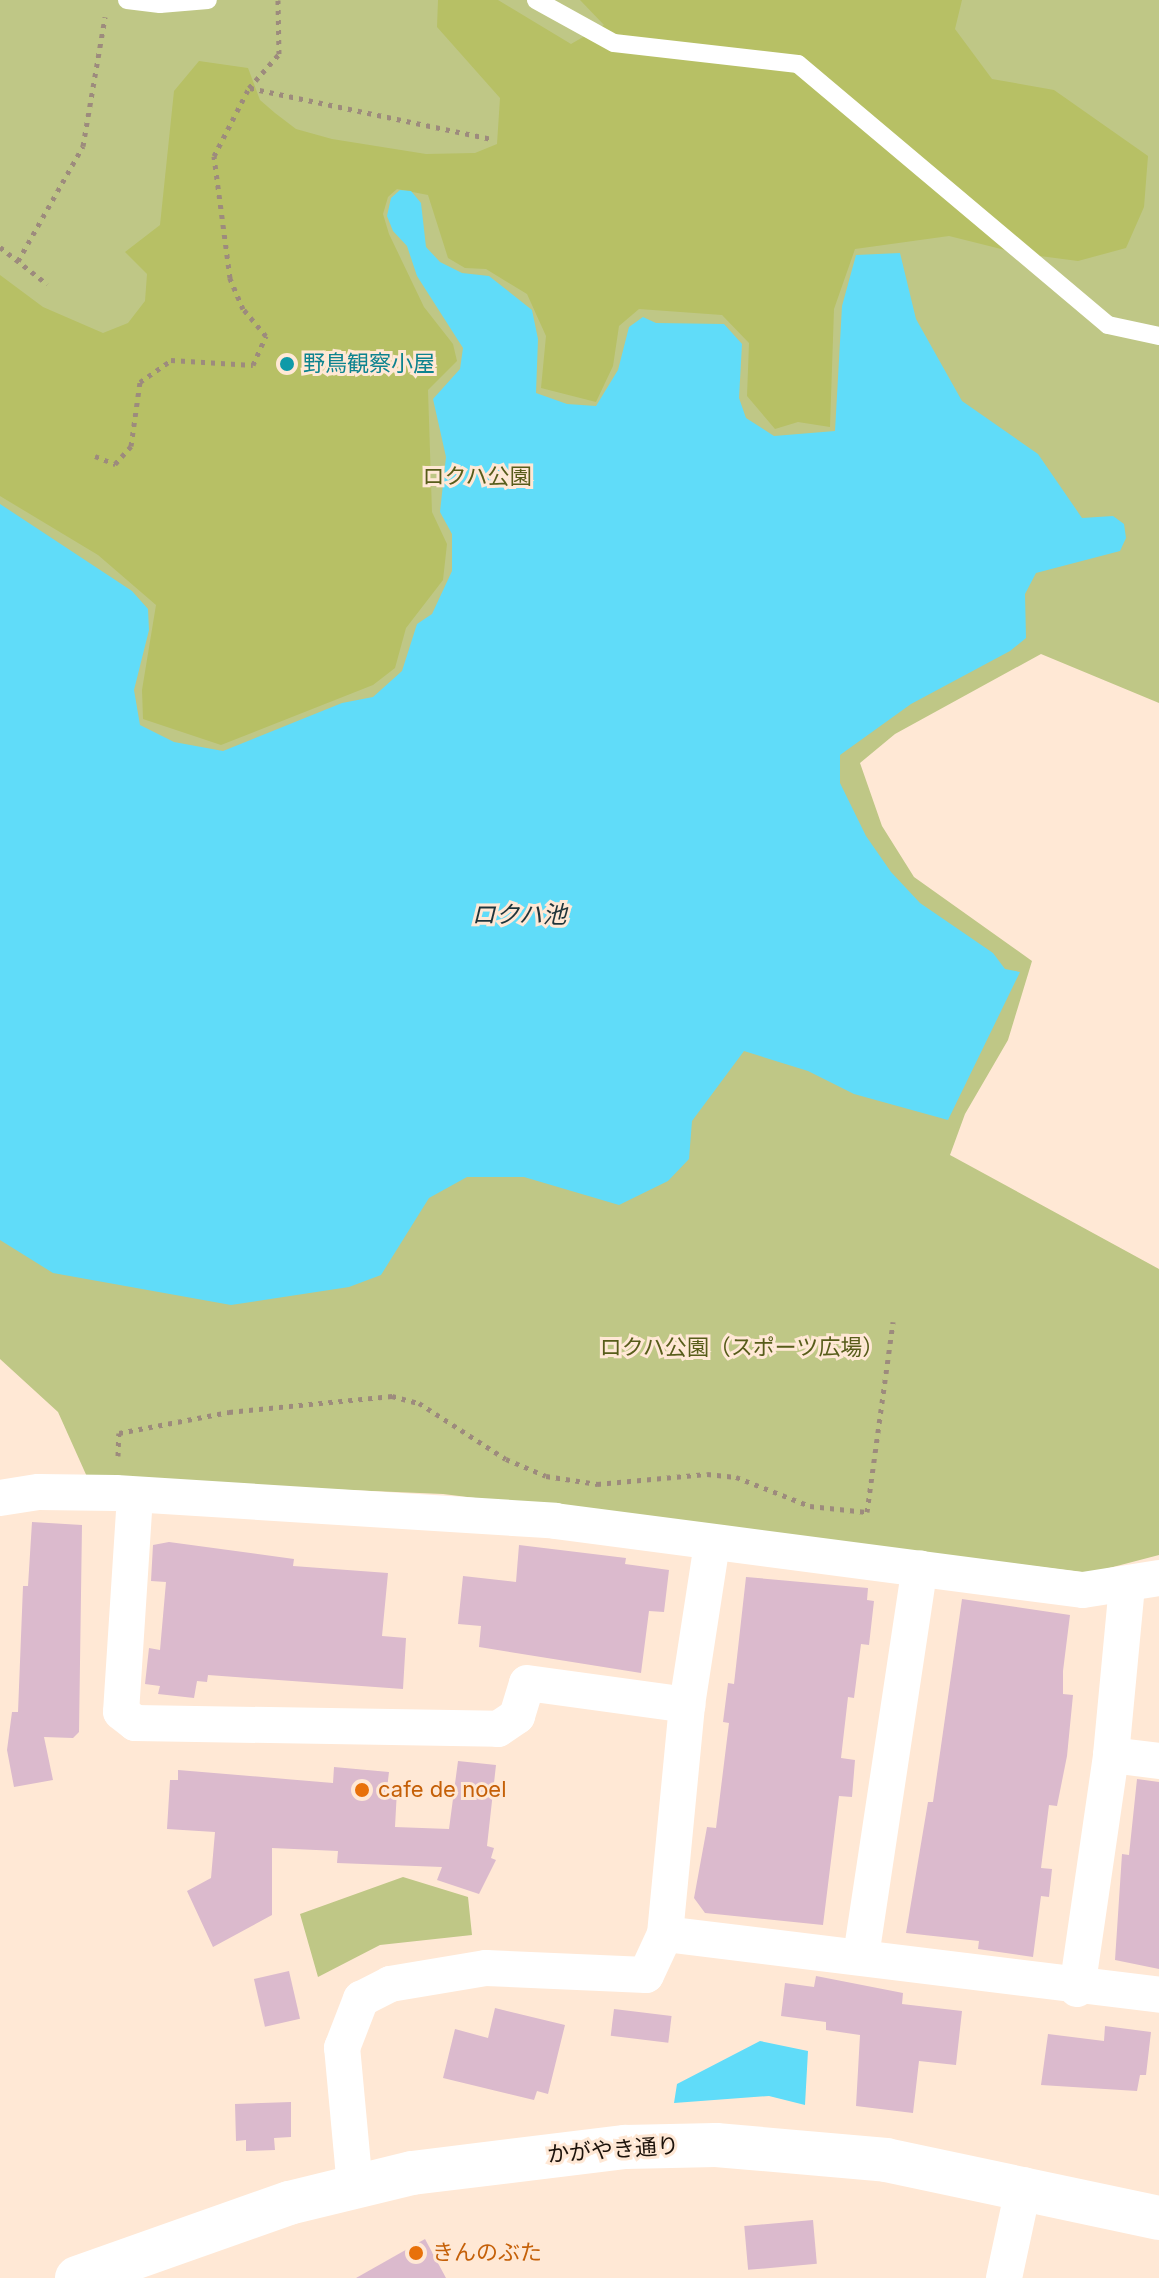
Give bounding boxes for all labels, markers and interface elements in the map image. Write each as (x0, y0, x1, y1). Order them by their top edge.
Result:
place label: 野鳥観察小屋 (303, 351, 435, 377)
marker: 野鳥観察小屋 (278, 355, 296, 373)
park label: ロクハ公園 (422, 464, 532, 490)
water label: ロクハ池 (471, 901, 567, 929)
park label: ロクハ公園（スポーツ広場） (599, 1335, 885, 1361)
place label: cafe de noel (378, 1777, 506, 1803)
marker: cafe de noel (353, 1781, 371, 1799)
street label: かがやき通り (546, 2132, 680, 2168)
place label: きんのぶた (432, 2240, 542, 2266)
marker: きんのぶた (407, 2244, 425, 2262)

